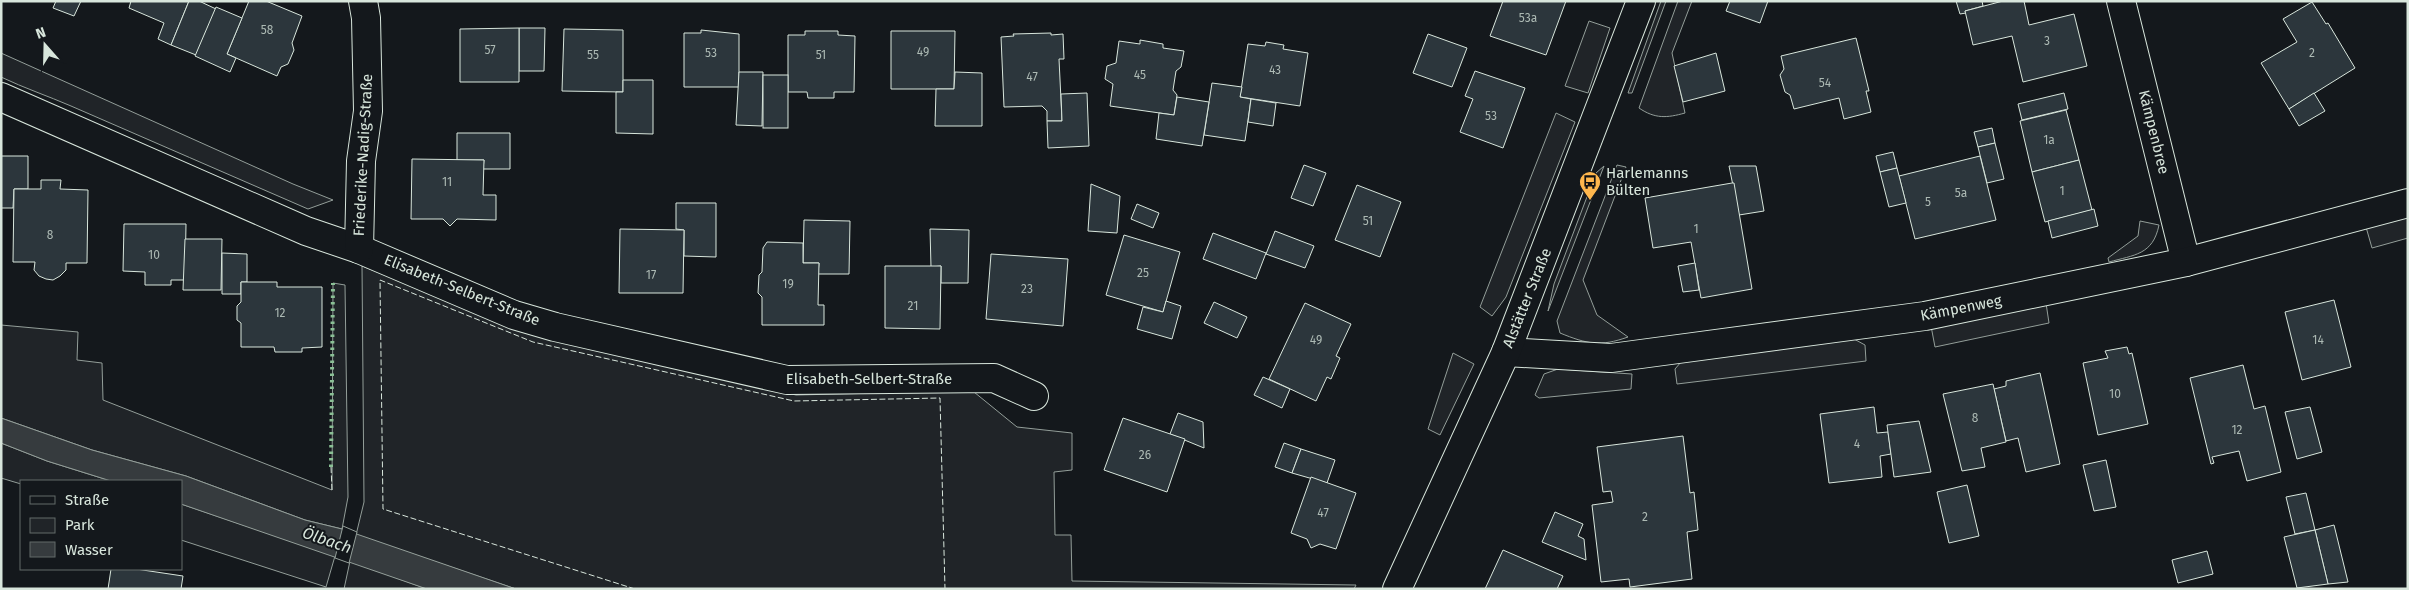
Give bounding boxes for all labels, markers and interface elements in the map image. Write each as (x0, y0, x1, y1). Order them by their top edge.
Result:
house number: 53a (1519, 11, 1537, 25)
north arrow (20, 20, 70, 70)
house number: 58 (261, 23, 274, 37)
text: N (33, 24, 48, 43)
house number: 3 (2044, 34, 2050, 48)
house number: 57 (484, 43, 496, 57)
house number: 49 (917, 45, 929, 59)
house number: 53 (705, 46, 717, 60)
house number: 2 (2309, 46, 2315, 60)
house number: 55 (587, 48, 599, 62)
house number: 51 (816, 48, 826, 62)
house number: 43 (1269, 63, 1281, 77)
house number: 45 (1134, 68, 1146, 82)
house number: 47 (1026, 70, 1038, 84)
street label: Friederike-Nadig-Straße (350, 73, 376, 237)
house number: 54 (1819, 76, 1832, 90)
street label: Kämpenbree (2135, 88, 2173, 176)
house number: 53 (1485, 109, 1497, 123)
house number: 1a (2043, 133, 2055, 147)
place label: Harlemanns Bülten (1606, 164, 1688, 199)
bus stop icon: Harlemanns Bülten (1578, 170, 1602, 201)
house number: 11 (442, 175, 452, 189)
house number: 1 (2059, 184, 2065, 198)
house number: 5a (1955, 186, 1967, 200)
house number: 5 (1925, 195, 1931, 209)
house number: 51 (1363, 214, 1373, 228)
house number: 1 (1693, 222, 1699, 236)
house number: 8 (47, 228, 54, 242)
street label: Alstätter Straße (1499, 245, 1555, 351)
house number: 10 (148, 248, 160, 262)
street label: Elisabeth-Selbert-Straße (382, 251, 542, 329)
house number: 25 (1137, 266, 1149, 280)
house number: 17 (646, 268, 656, 282)
house number: 19 (782, 277, 794, 291)
house number: 23 (1021, 282, 1033, 296)
street label: Kämpenweg (1919, 291, 2003, 325)
house number: 21 (908, 299, 918, 313)
house number: 12 (274, 306, 286, 320)
house number: 49 (1310, 333, 1322, 347)
house number: 14 (2312, 333, 2324, 347)
street label: Elisabeth-Selbert-Straße (786, 370, 952, 388)
house number: 10 (2109, 387, 2121, 401)
house number: 8 (1972, 411, 1979, 425)
house number: 12 (2231, 423, 2243, 437)
house number: 4 (1854, 437, 1861, 451)
house number: 26 (1139, 448, 1151, 462)
legend (20, 480, 182, 570)
text: Straße (65, 491, 109, 509)
house number: 47 (1317, 506, 1329, 520)
house number: 2 (1642, 510, 1648, 524)
text: Park (65, 516, 95, 534)
water label: Ölbach (300, 523, 354, 557)
text: Wasser (65, 541, 113, 559)

